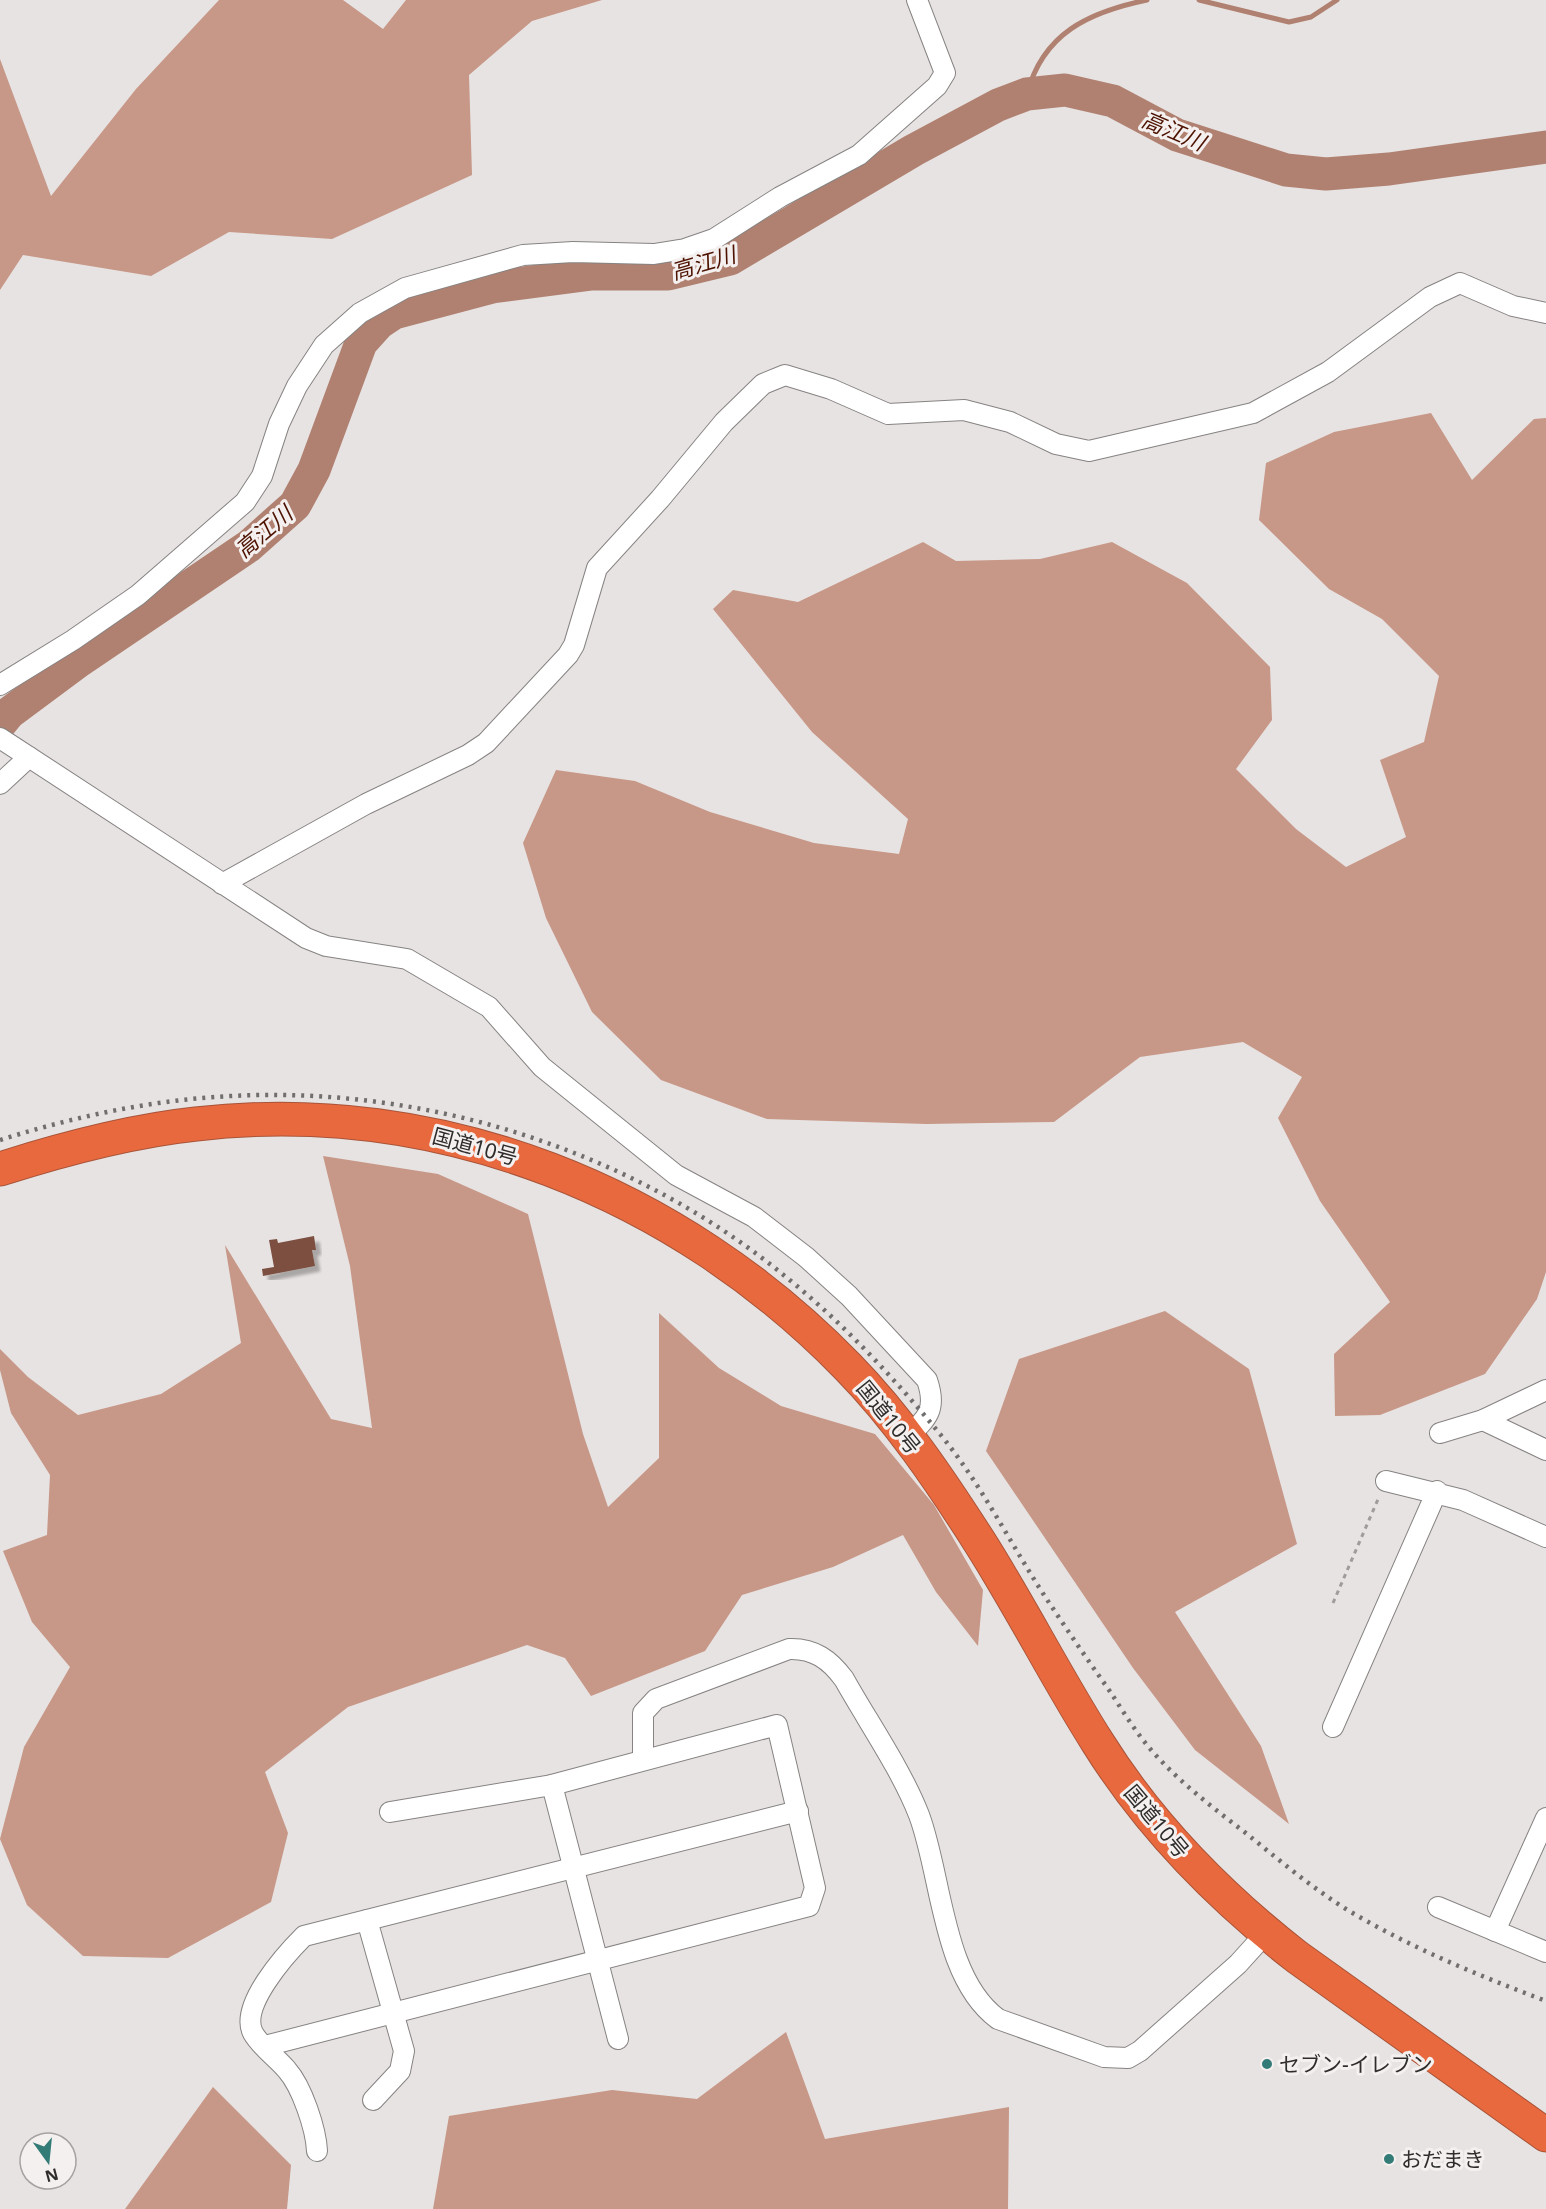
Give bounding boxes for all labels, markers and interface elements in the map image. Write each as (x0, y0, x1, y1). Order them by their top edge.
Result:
water label: 高江川 (1138, 103, 1212, 157)
water label: 高江川 (667, 238, 741, 286)
water label: 高江川 (228, 497, 299, 564)
street label: 国道10号 (429, 1121, 521, 1171)
street label: 国道10号 (851, 1374, 927, 1460)
street label: 国道10号 (1118, 1779, 1196, 1863)
place label: セブン-イレブン (1279, 2050, 1433, 2078)
marker: セブン-イレブン (1260, 2057, 1274, 2071)
north arrow (18, 2131, 78, 2191)
place label: おだまき (1401, 2145, 1485, 2173)
marker: おだまき (1382, 2152, 1396, 2166)
text: N (43, 2163, 61, 2188)

